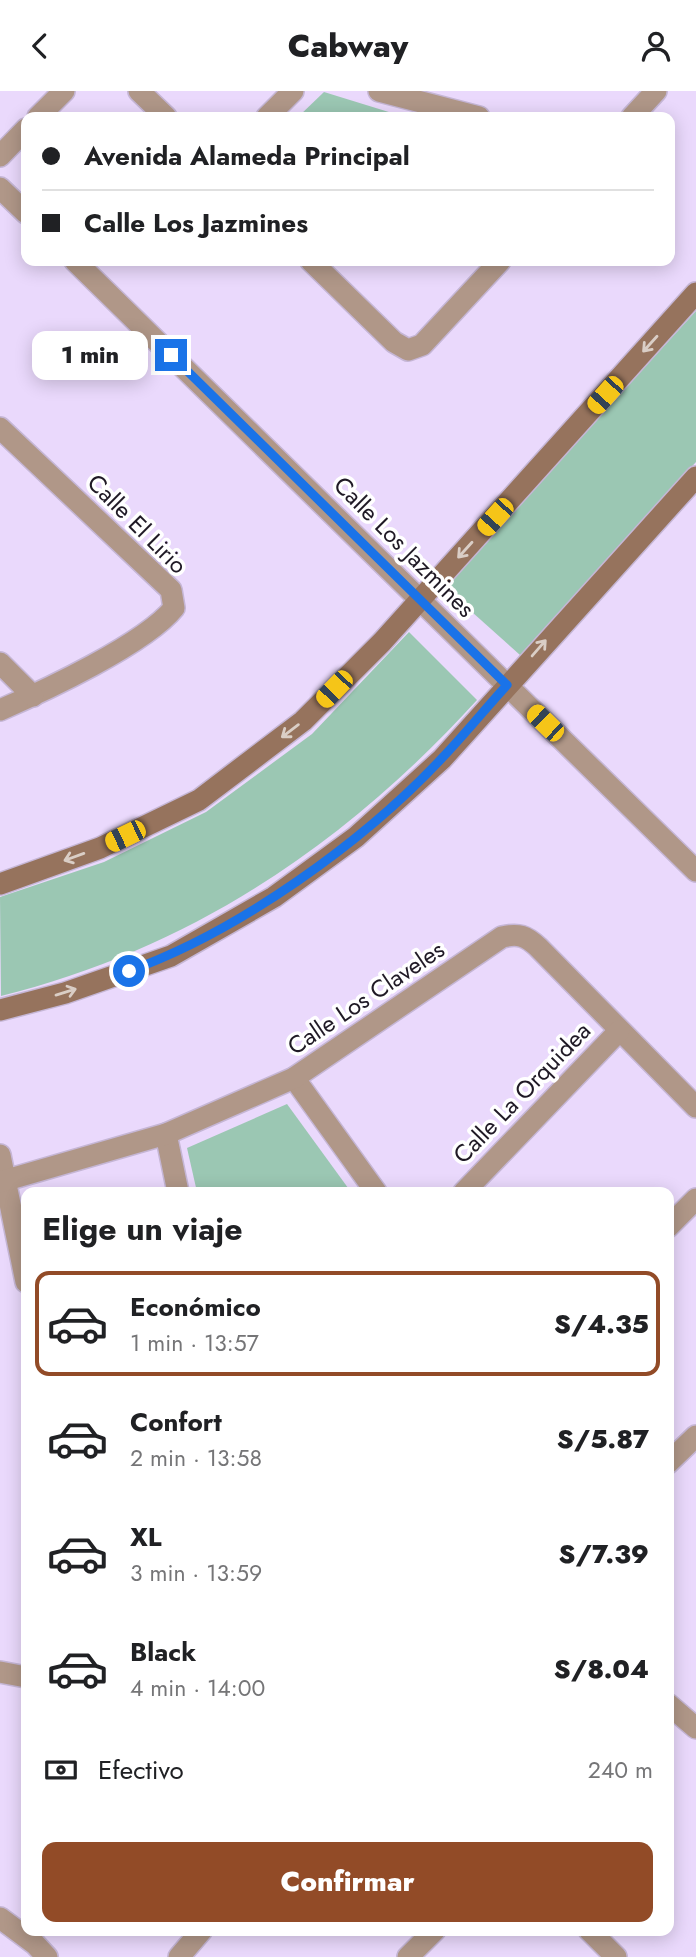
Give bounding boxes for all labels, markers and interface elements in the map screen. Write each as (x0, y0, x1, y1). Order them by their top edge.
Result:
text: Cabway (288, 23, 408, 69)
icon: back (21, 27, 59, 65)
icon: person (637, 27, 675, 65)
text: Avenida Alameda Principal (84, 137, 410, 175)
text: Calle Los Jazmines (84, 204, 308, 242)
callout: 1 min (31, 331, 146, 379)
one-way arrow (642, 335, 659, 352)
text: 1 min (61, 338, 119, 372)
route end (155, 339, 187, 371)
car (584, 372, 627, 418)
street label: Calle El Lirio (79, 466, 195, 582)
street label: Calle Los Jazmines (326, 468, 483, 625)
car (474, 494, 517, 540)
one-way arrow (457, 541, 474, 558)
one-way arrow (531, 639, 547, 657)
car (312, 667, 357, 711)
car (523, 701, 568, 745)
one-way arrow (282, 723, 300, 738)
car (102, 817, 149, 855)
one-way arrow (64, 852, 86, 864)
street label: Calle Los Claveles (280, 932, 451, 1063)
route start (113, 955, 145, 987)
one-way arrow (55, 985, 77, 998)
street label: Calle La Orquidea (445, 1014, 599, 1171)
text: Elige un viaje (42, 1206, 243, 1252)
text: Económico (130, 1288, 261, 1326)
icon: car (46, 1292, 109, 1355)
text: S/4.35 (554, 1305, 649, 1343)
text: 1 min · 13:57 (130, 1326, 259, 1360)
text: Confort (130, 1403, 222, 1441)
icon: car (46, 1407, 109, 1470)
text: S/5.87 (557, 1420, 649, 1458)
text: 2 min · 13:58 (130, 1441, 262, 1475)
text: XL (130, 1518, 162, 1556)
icon: car (46, 1522, 109, 1585)
text: S/7.39 (559, 1535, 649, 1573)
text: 3 min · 13:59 (130, 1556, 262, 1590)
text: Black (130, 1633, 196, 1671)
icon: car (46, 1637, 109, 1700)
text: S/8.04 (554, 1650, 649, 1688)
text: 4 min · 14:00 (130, 1671, 265, 1705)
icon: cash (42, 1751, 80, 1789)
text: Efectivo (98, 1751, 184, 1789)
text: 240 m (588, 1753, 653, 1787)
button: Confirmar (42, 1842, 653, 1922)

